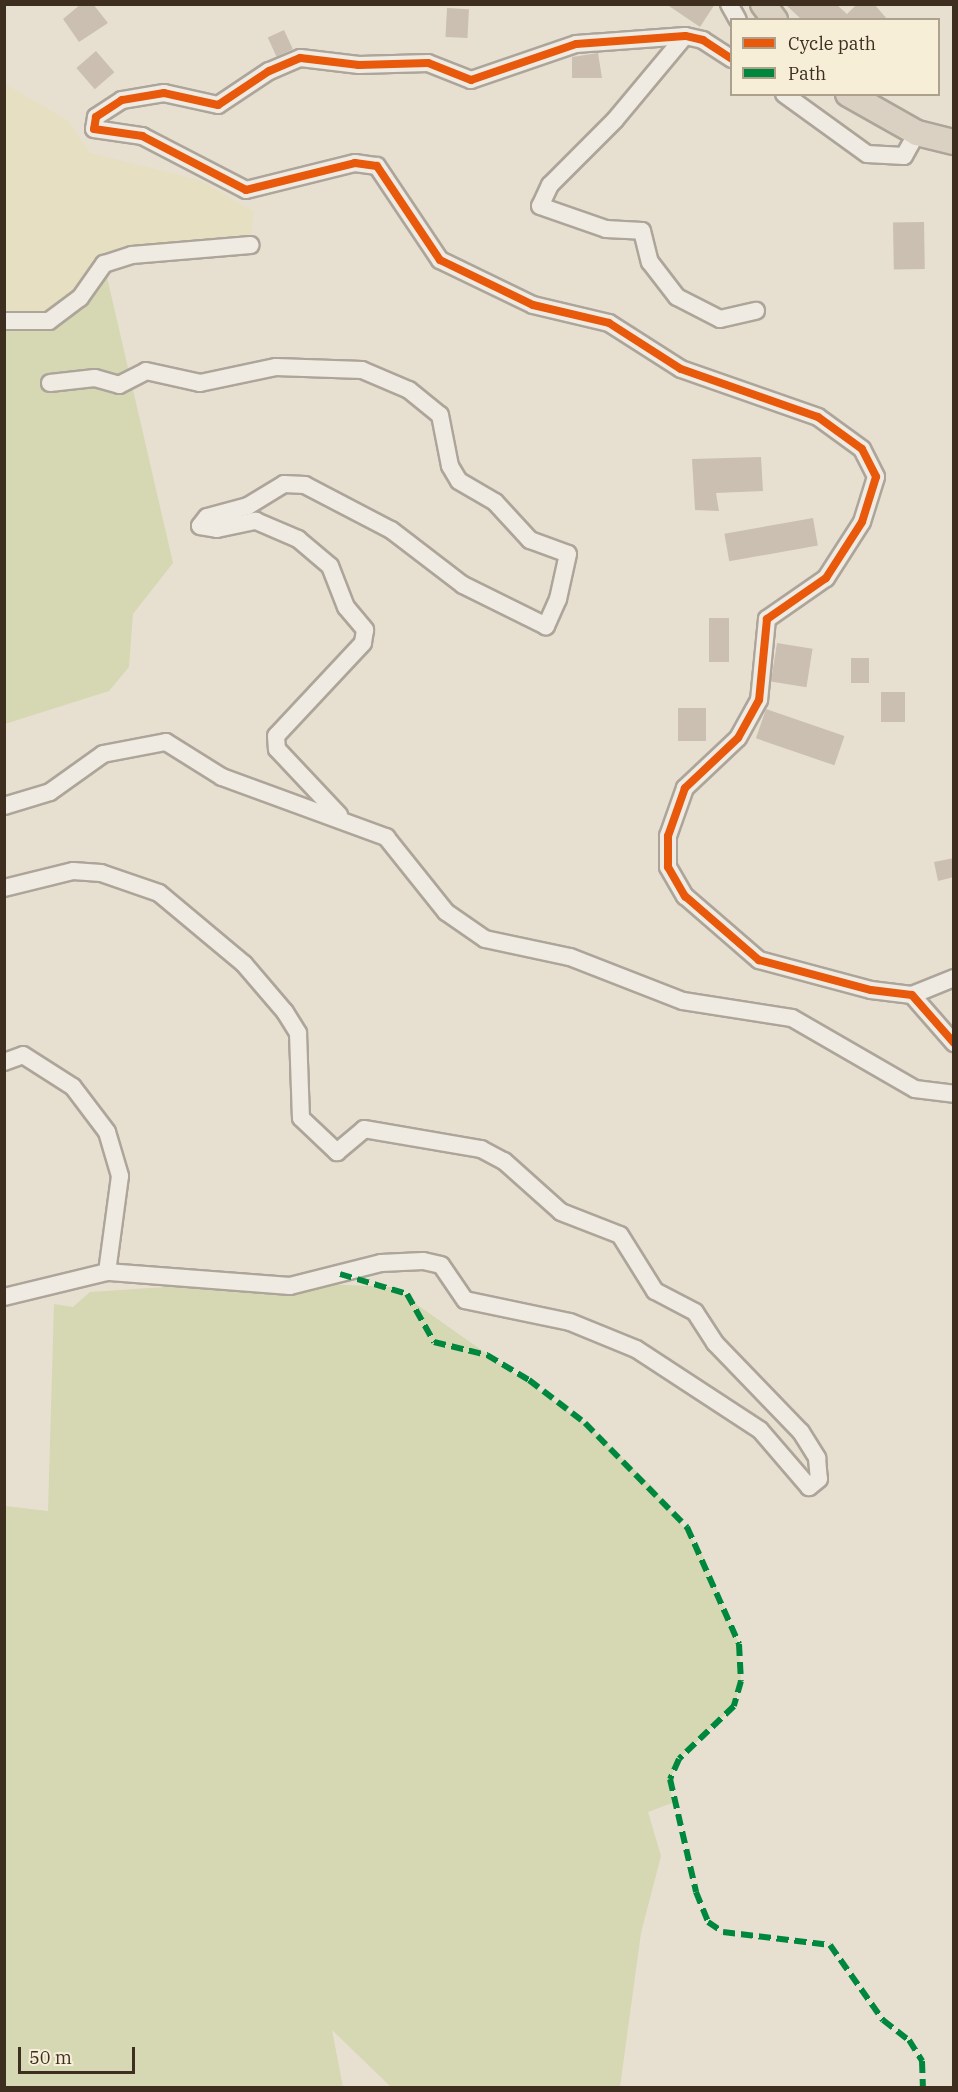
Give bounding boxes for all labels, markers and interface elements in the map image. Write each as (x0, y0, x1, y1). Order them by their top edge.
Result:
legend (730, 18, 940, 96)
text: Cycle path (788, 32, 876, 55)
text: Path (788, 62, 826, 85)
scale bar (21, 2035, 138, 2073)
text: 50 m (29, 2046, 72, 2069)

